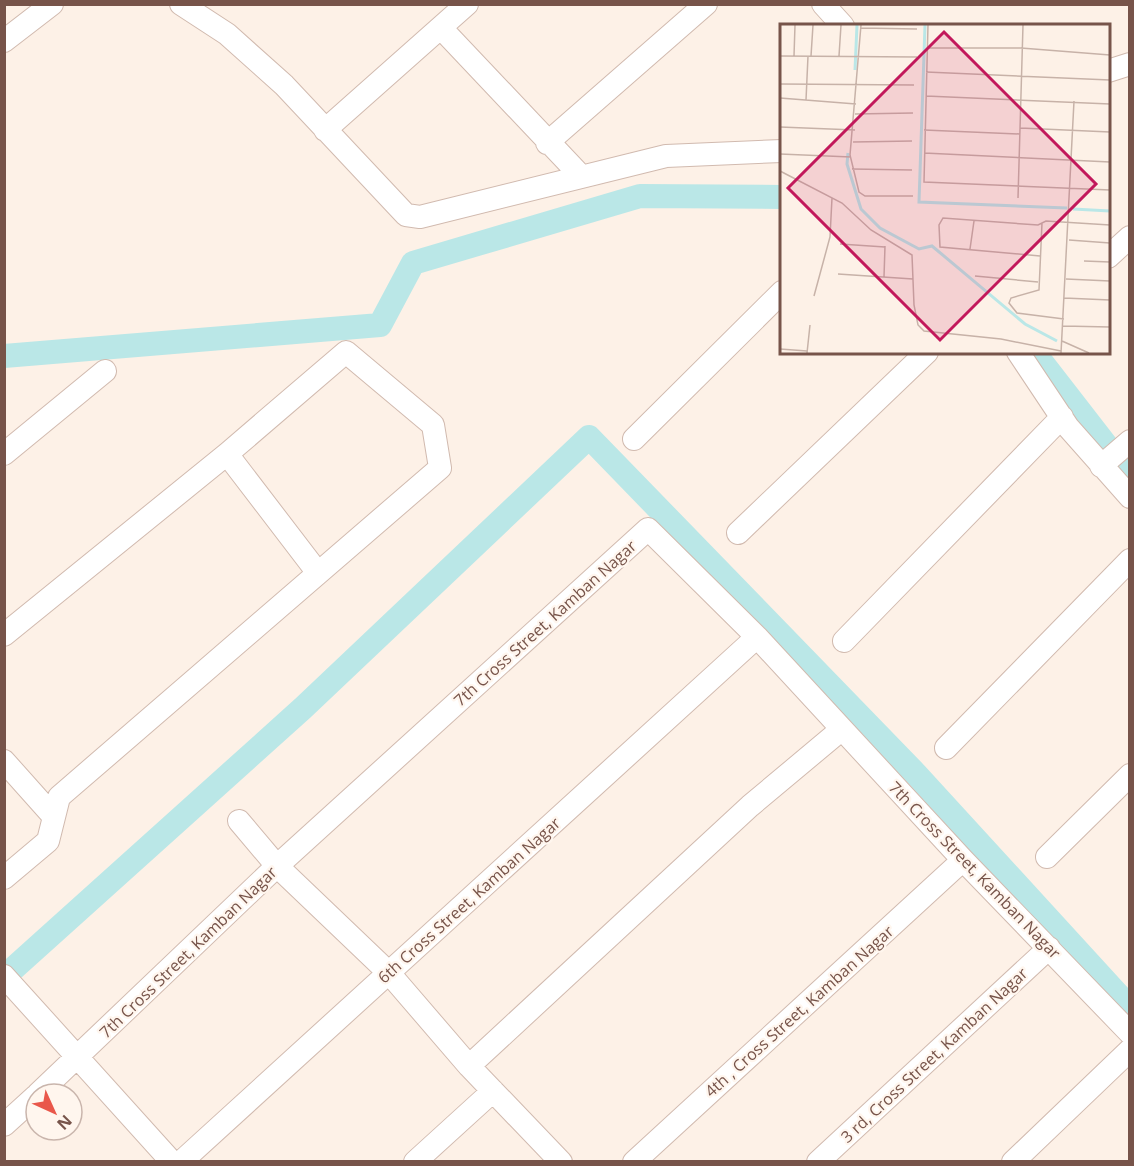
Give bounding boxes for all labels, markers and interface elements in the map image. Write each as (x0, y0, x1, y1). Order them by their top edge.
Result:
inset map (780, 24, 1110, 354)
street label: 7th Cross Street, Kamban Nagar (449, 535, 641, 711)
street label: 7th Cross Street, Kamban Nagar (884, 777, 1066, 964)
street label: 6th Cross Street, Kamban Nagar (373, 812, 565, 988)
street label: 7th Cross Street, Kamban Nagar (95, 861, 282, 1043)
street label: 4th , Cross Street, Kamban Nagar (700, 920, 898, 1102)
street label: 3 rd, Cross Street, Kamban Nagar (836, 962, 1032, 1148)
north arrow (24, 1082, 84, 1142)
text: N (52, 1110, 77, 1135)

